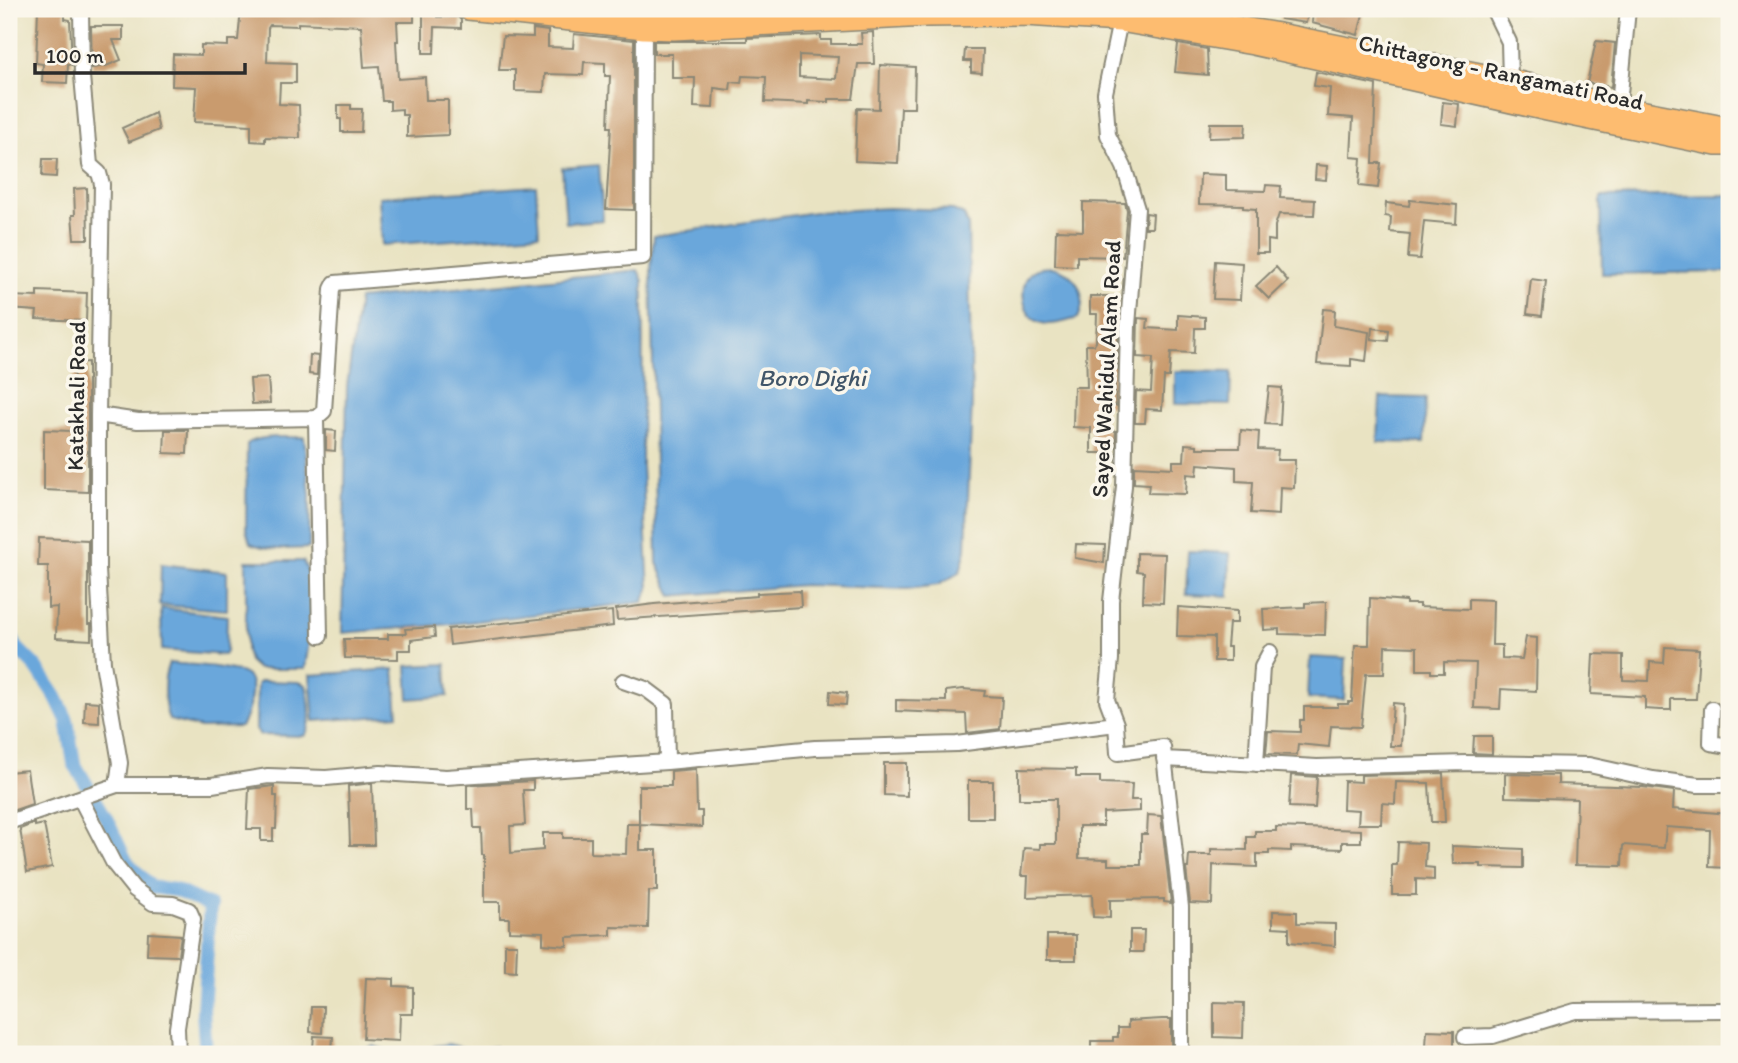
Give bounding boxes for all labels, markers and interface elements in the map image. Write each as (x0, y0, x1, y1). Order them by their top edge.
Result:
street label: Chittagong - Rangamati Road (1356, 28, 1647, 116)
scale bar (35, 32, 245, 76)
text: 100 m (46, 43, 104, 68)
street label: Sayed Wahidul Alam Road (1085, 240, 1127, 498)
street label: Katakhali Road (61, 321, 91, 471)
water label: Boro Dighi (758, 363, 869, 392)

